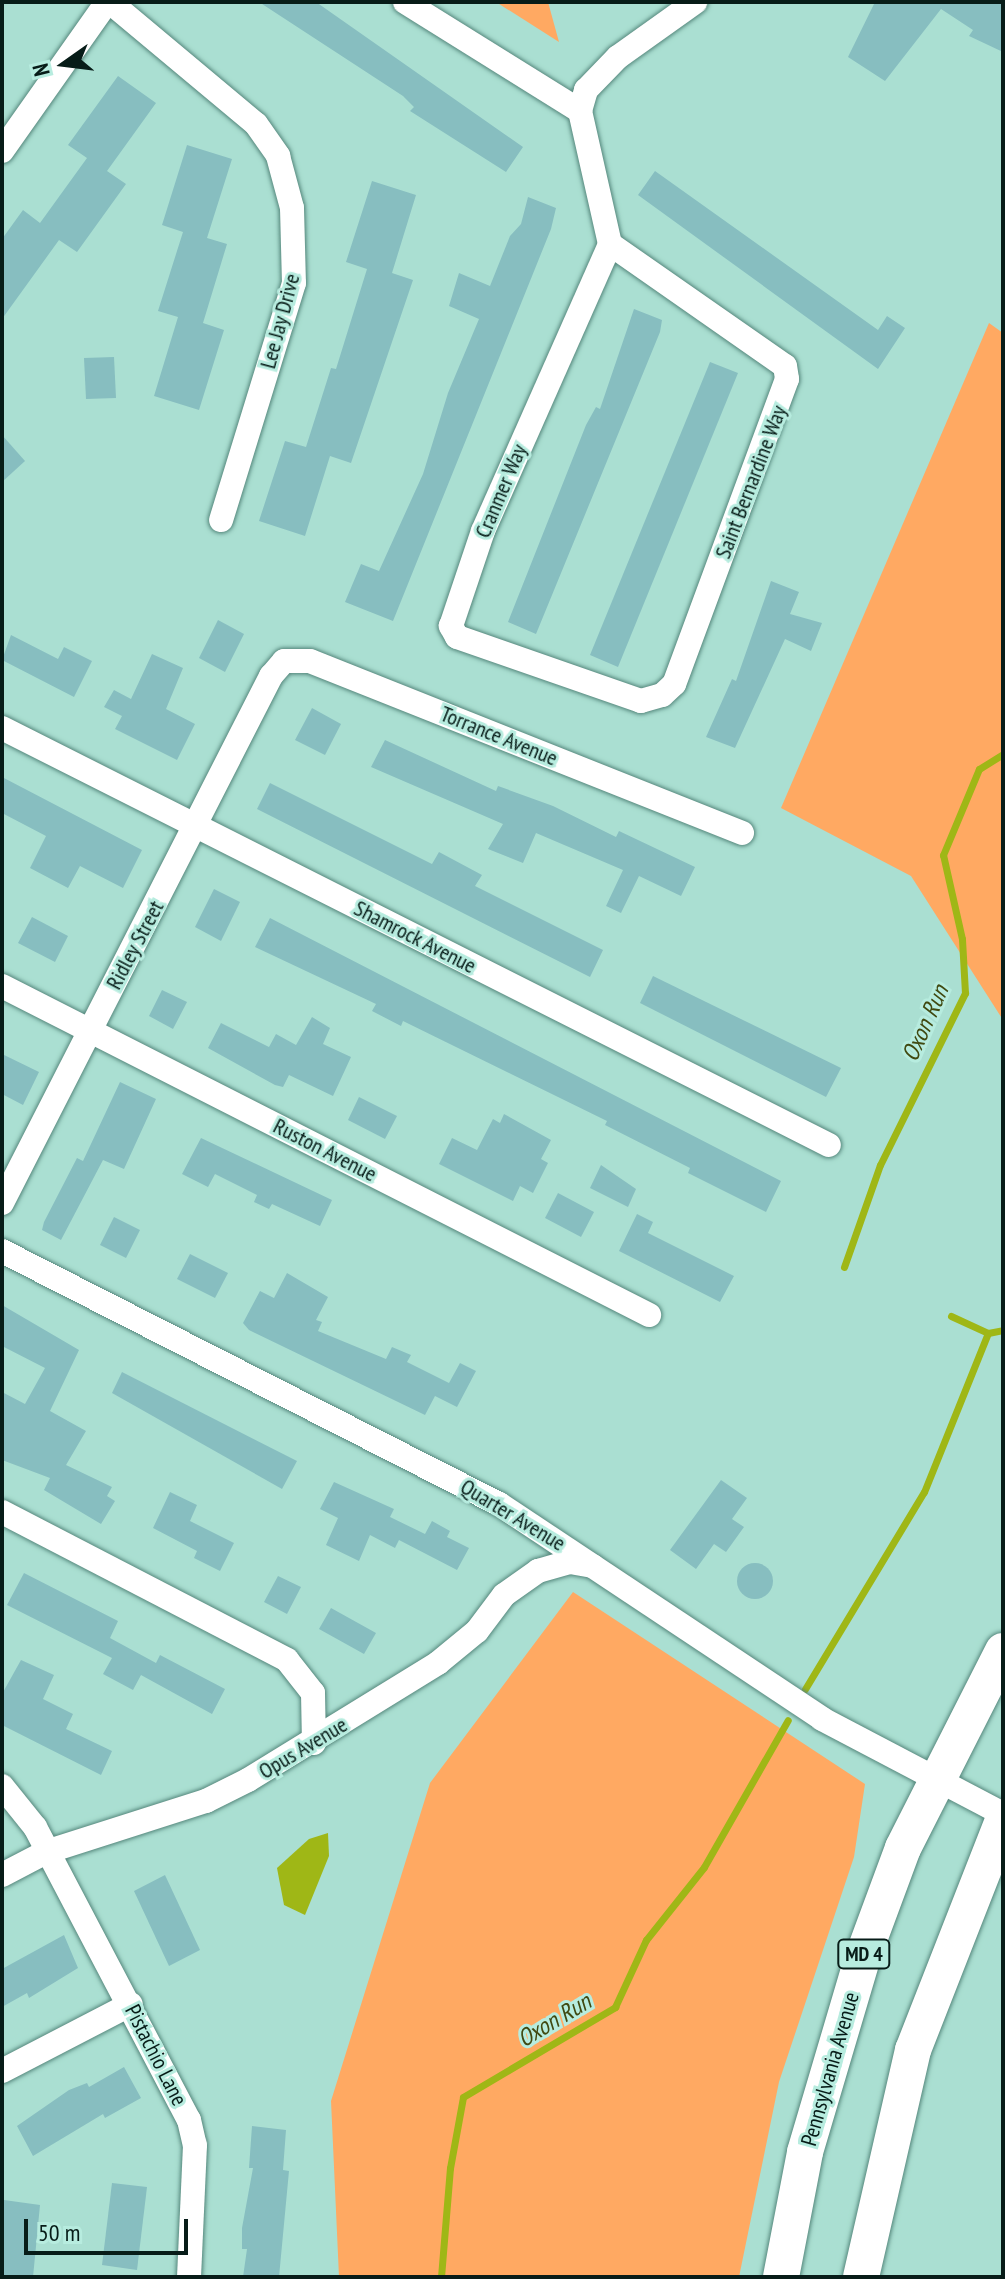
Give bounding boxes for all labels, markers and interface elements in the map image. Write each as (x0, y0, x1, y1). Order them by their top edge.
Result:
north arrow (24, 24, 104, 104)
text: N (26, 61, 56, 79)
street label: Lee Jay Drive (255, 270, 305, 372)
street label: Saint Bernardine Way (710, 402, 792, 562)
street label: Cranmer Way (469, 440, 533, 542)
street label: Torrance Avenue (436, 700, 562, 772)
street label: Shamrock Avenue (349, 895, 481, 979)
street label: Ridley Street (101, 896, 169, 994)
water label: Oxon Run (895, 980, 955, 1066)
street label: Ruston Avenue (269, 1113, 381, 1187)
street label: Quarter Avenue (456, 1473, 570, 1557)
street label: Opus Avenue (254, 1711, 352, 1785)
road number: MD 4 (836, 1938, 892, 1970)
water label: Oxon Run (512, 1987, 596, 2053)
street label: Pennsylvania Avenue (795, 1989, 865, 2149)
street label: Pistachio Lane (119, 2000, 193, 2110)
scale bar (28, 2203, 192, 2253)
text: 50 m (38, 2217, 80, 2248)

